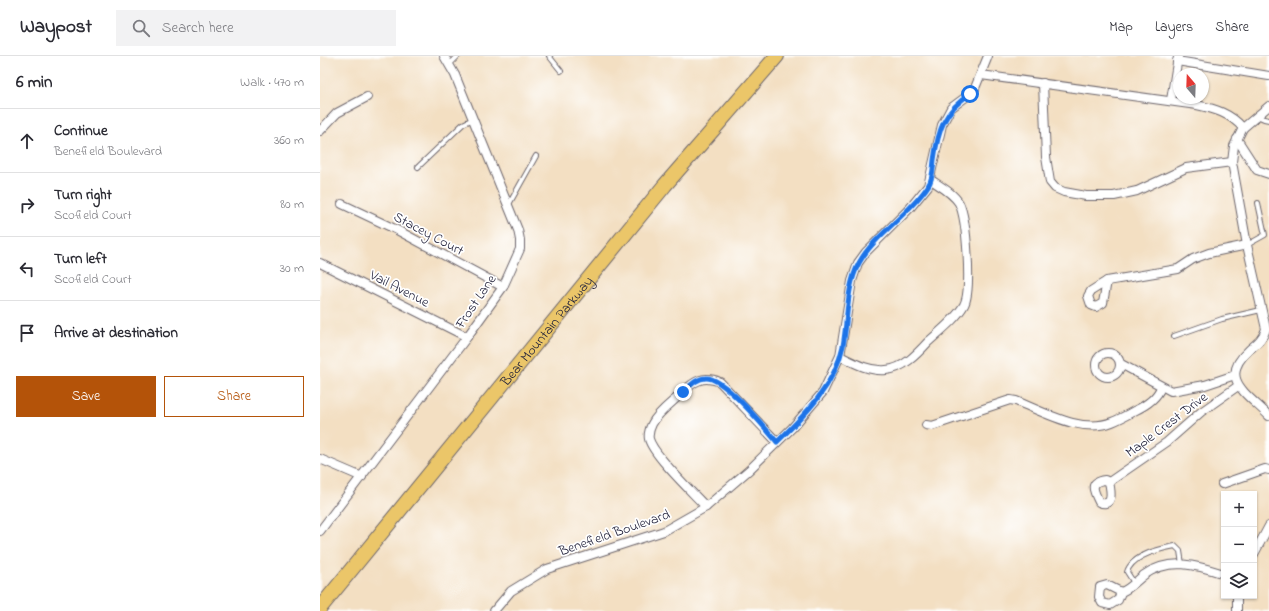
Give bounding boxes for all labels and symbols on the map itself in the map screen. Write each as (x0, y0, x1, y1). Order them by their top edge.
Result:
north arrow (1173, 68, 1209, 104)
route start (961, 85, 979, 103)
street label: Stacey Court (389, 207, 467, 263)
street label: Vail Avenue (365, 265, 433, 314)
street label: Frost Lane (450, 270, 502, 334)
street label: Bear Mountain Parkway (495, 272, 600, 392)
route end (674, 383, 692, 401)
street label: Maple Crest Drive (1121, 387, 1213, 463)
street label: Benefield Boulevard (555, 505, 673, 563)

